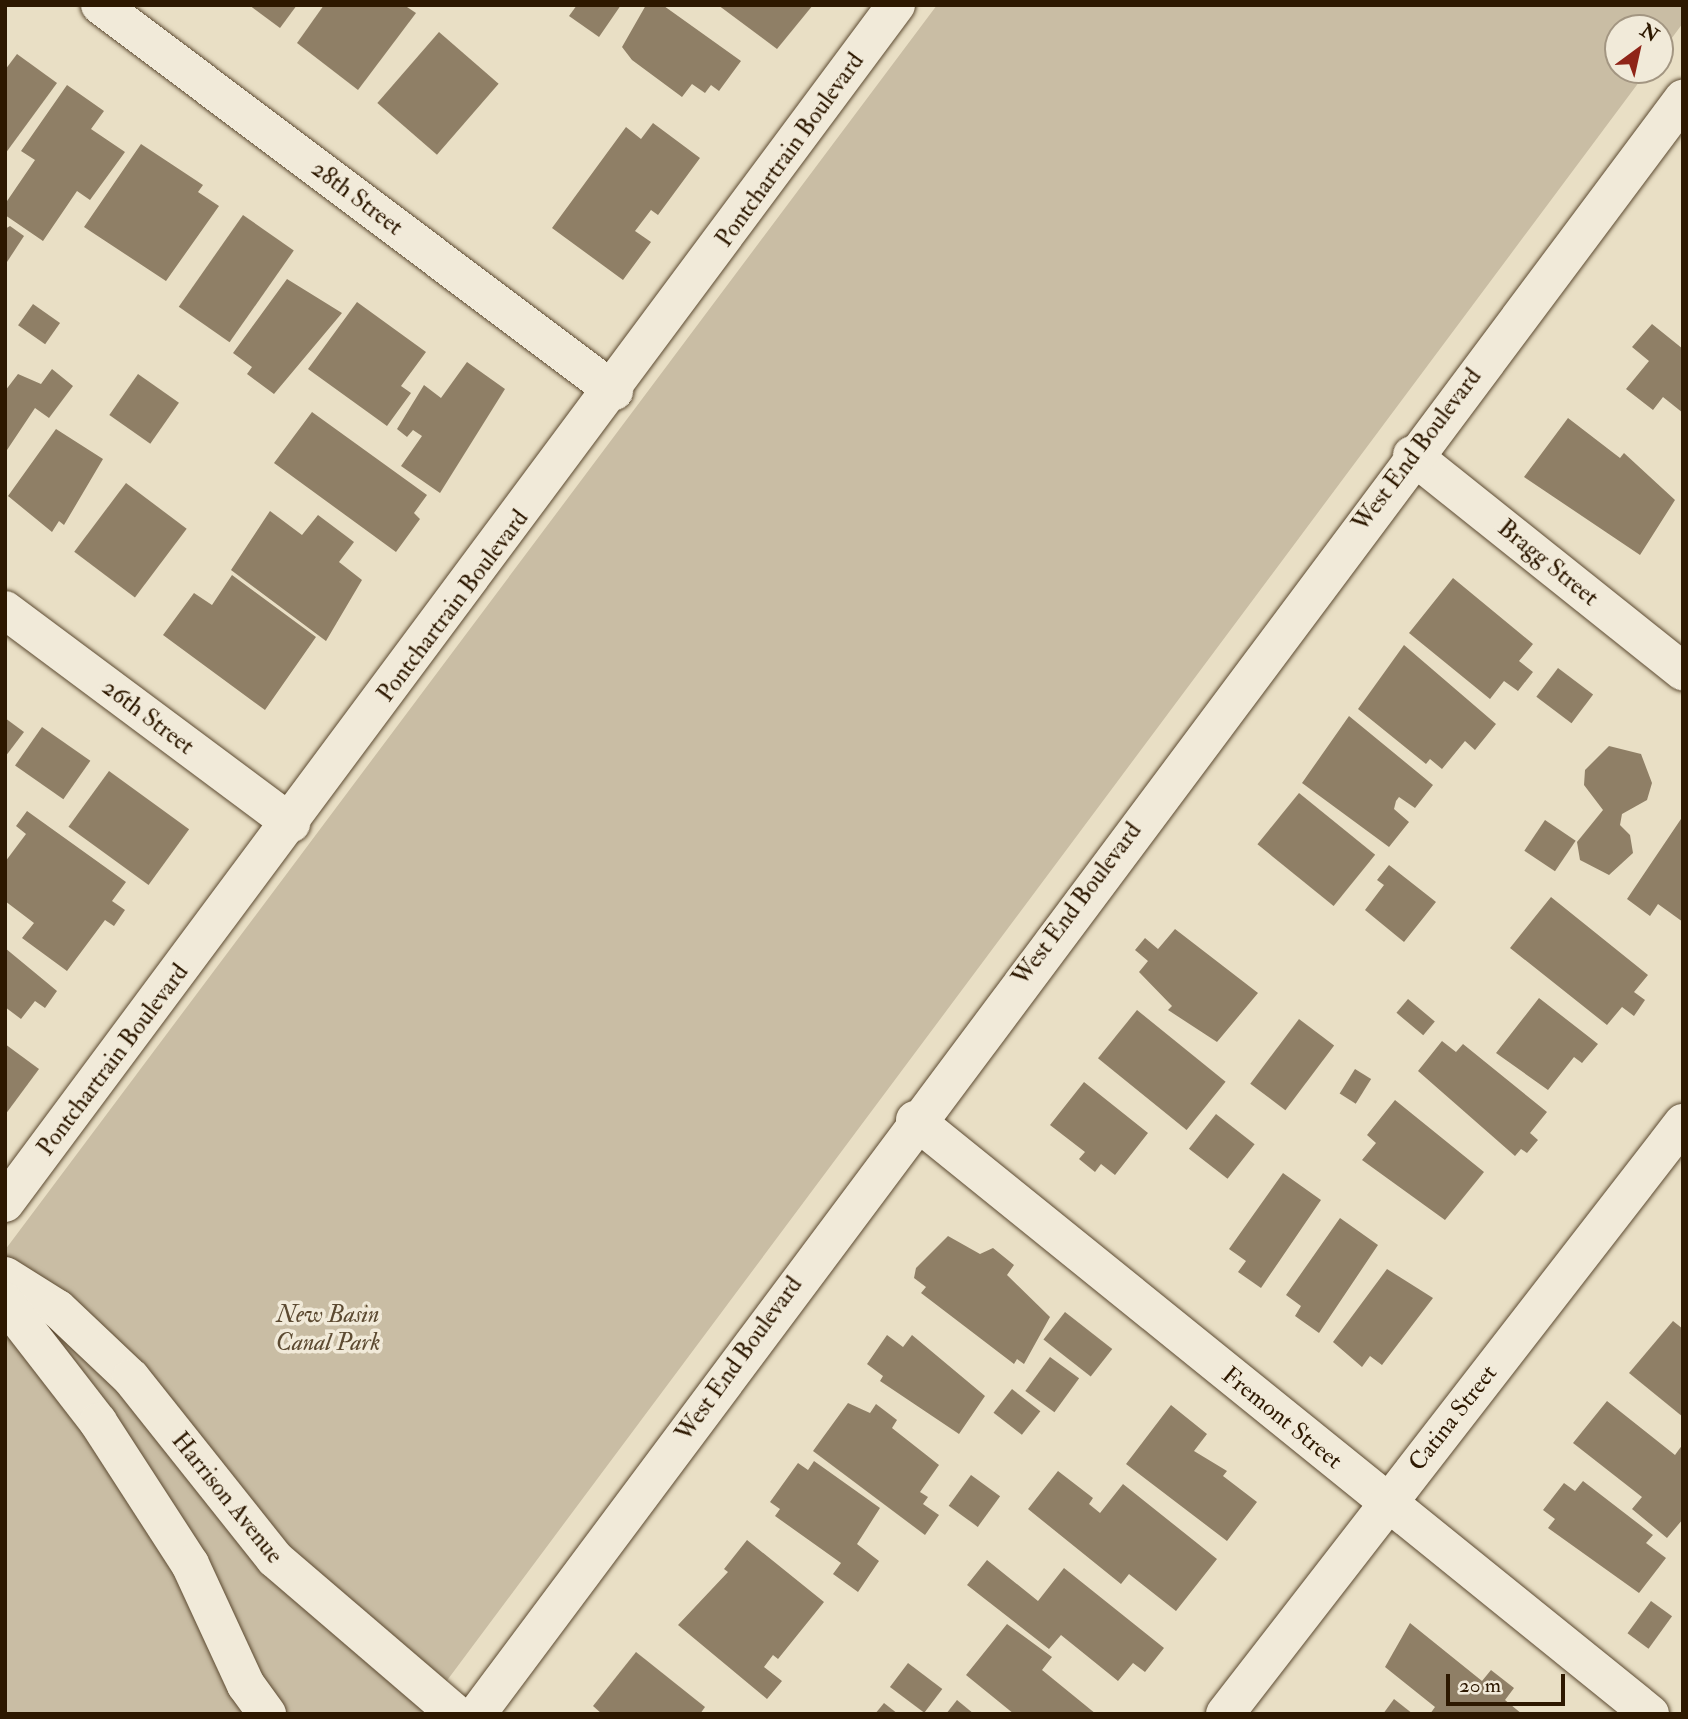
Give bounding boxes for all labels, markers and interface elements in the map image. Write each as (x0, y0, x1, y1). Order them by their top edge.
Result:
north arrow (1604, 14, 1674, 84)
text: N (1636, 18, 1663, 48)
street label: Pontchartrain Boulevard (710, 47, 870, 253)
street label: 28th Street (306, 154, 408, 242)
street label: West End Boulevard (1346, 363, 1488, 537)
street label: Pontchartrain Boulevard (371, 504, 535, 708)
street label: Bragg Street (1492, 514, 1604, 612)
street label: 26th Street (96, 673, 200, 761)
street label: West End Boulevard (1006, 817, 1148, 991)
street label: Pontchartrain Boulevard (31, 958, 195, 1162)
street label: West End Boulevard (670, 1271, 808, 1447)
park label: New Basin Canal Park (276, 1301, 380, 1357)
street label: Catina Street (1403, 1359, 1503, 1477)
street label: Fremont Street (1216, 1361, 1348, 1475)
street label: Harrison Avenue (165, 1427, 289, 1569)
scale bar (1450, 1660, 1569, 1704)
text: 20 m (1459, 1672, 1501, 1699)

